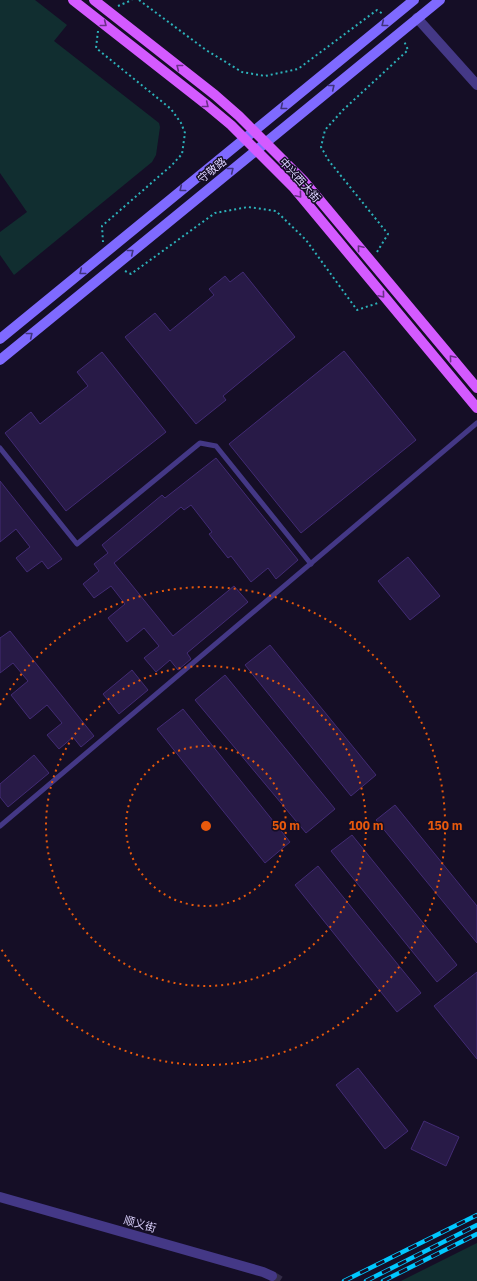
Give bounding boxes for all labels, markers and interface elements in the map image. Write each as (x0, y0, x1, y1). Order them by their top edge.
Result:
one-way arrow (100, 19, 107, 26)
one-way arrow (381, 20, 388, 27)
one-way arrow (177, 65, 184, 72)
one-way arrow (327, 85, 334, 92)
one-way arrow (202, 100, 209, 107)
one-way arrow (280, 102, 287, 109)
street label: 守敬路 (195, 154, 229, 186)
street label: 中兴西大街 (276, 155, 324, 205)
one-way arrow (227, 167, 234, 174)
one-way arrow (180, 185, 187, 192)
one-way arrow (295, 191, 302, 198)
one-way arrow (357, 245, 364, 252)
one-way arrow (126, 250, 133, 257)
one-way arrow (79, 267, 86, 274)
one-way arrow (378, 290, 385, 298)
one-way arrow (26, 332, 33, 339)
one-way arrow (450, 355, 457, 363)
text: 50 m (272, 818, 300, 833)
text: 100 m (348, 818, 384, 833)
text: 150 m (427, 818, 463, 833)
centre of rings (199, 819, 213, 833)
street label: 顺义街 (122, 1213, 158, 1235)

